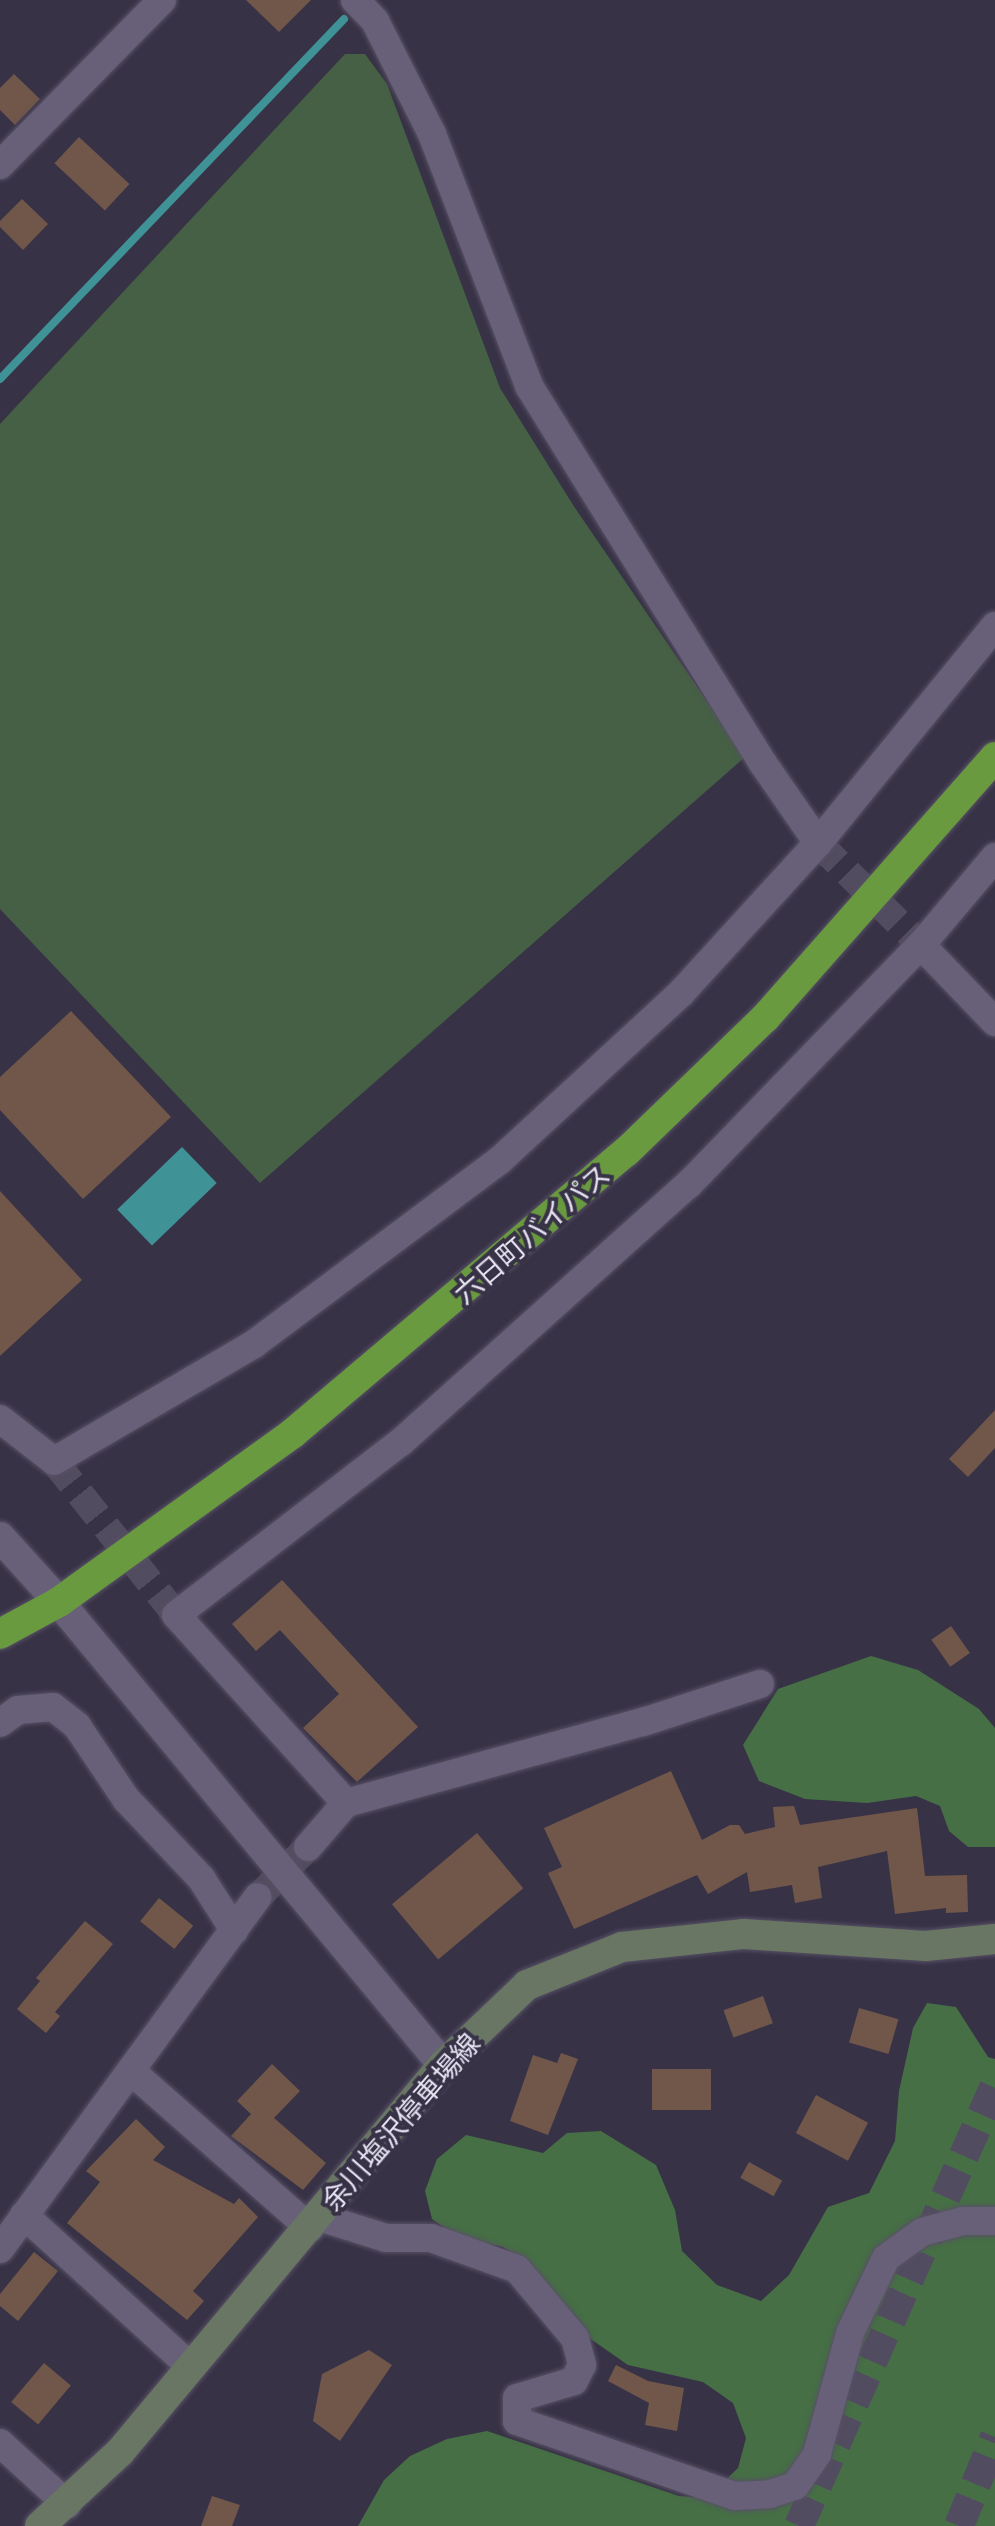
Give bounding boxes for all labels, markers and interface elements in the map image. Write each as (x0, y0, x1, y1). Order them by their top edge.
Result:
street label: 六日町バイパス (447, 1157, 617, 1311)
street label: 余川塩沢停車場線 (315, 2026, 487, 2218)

